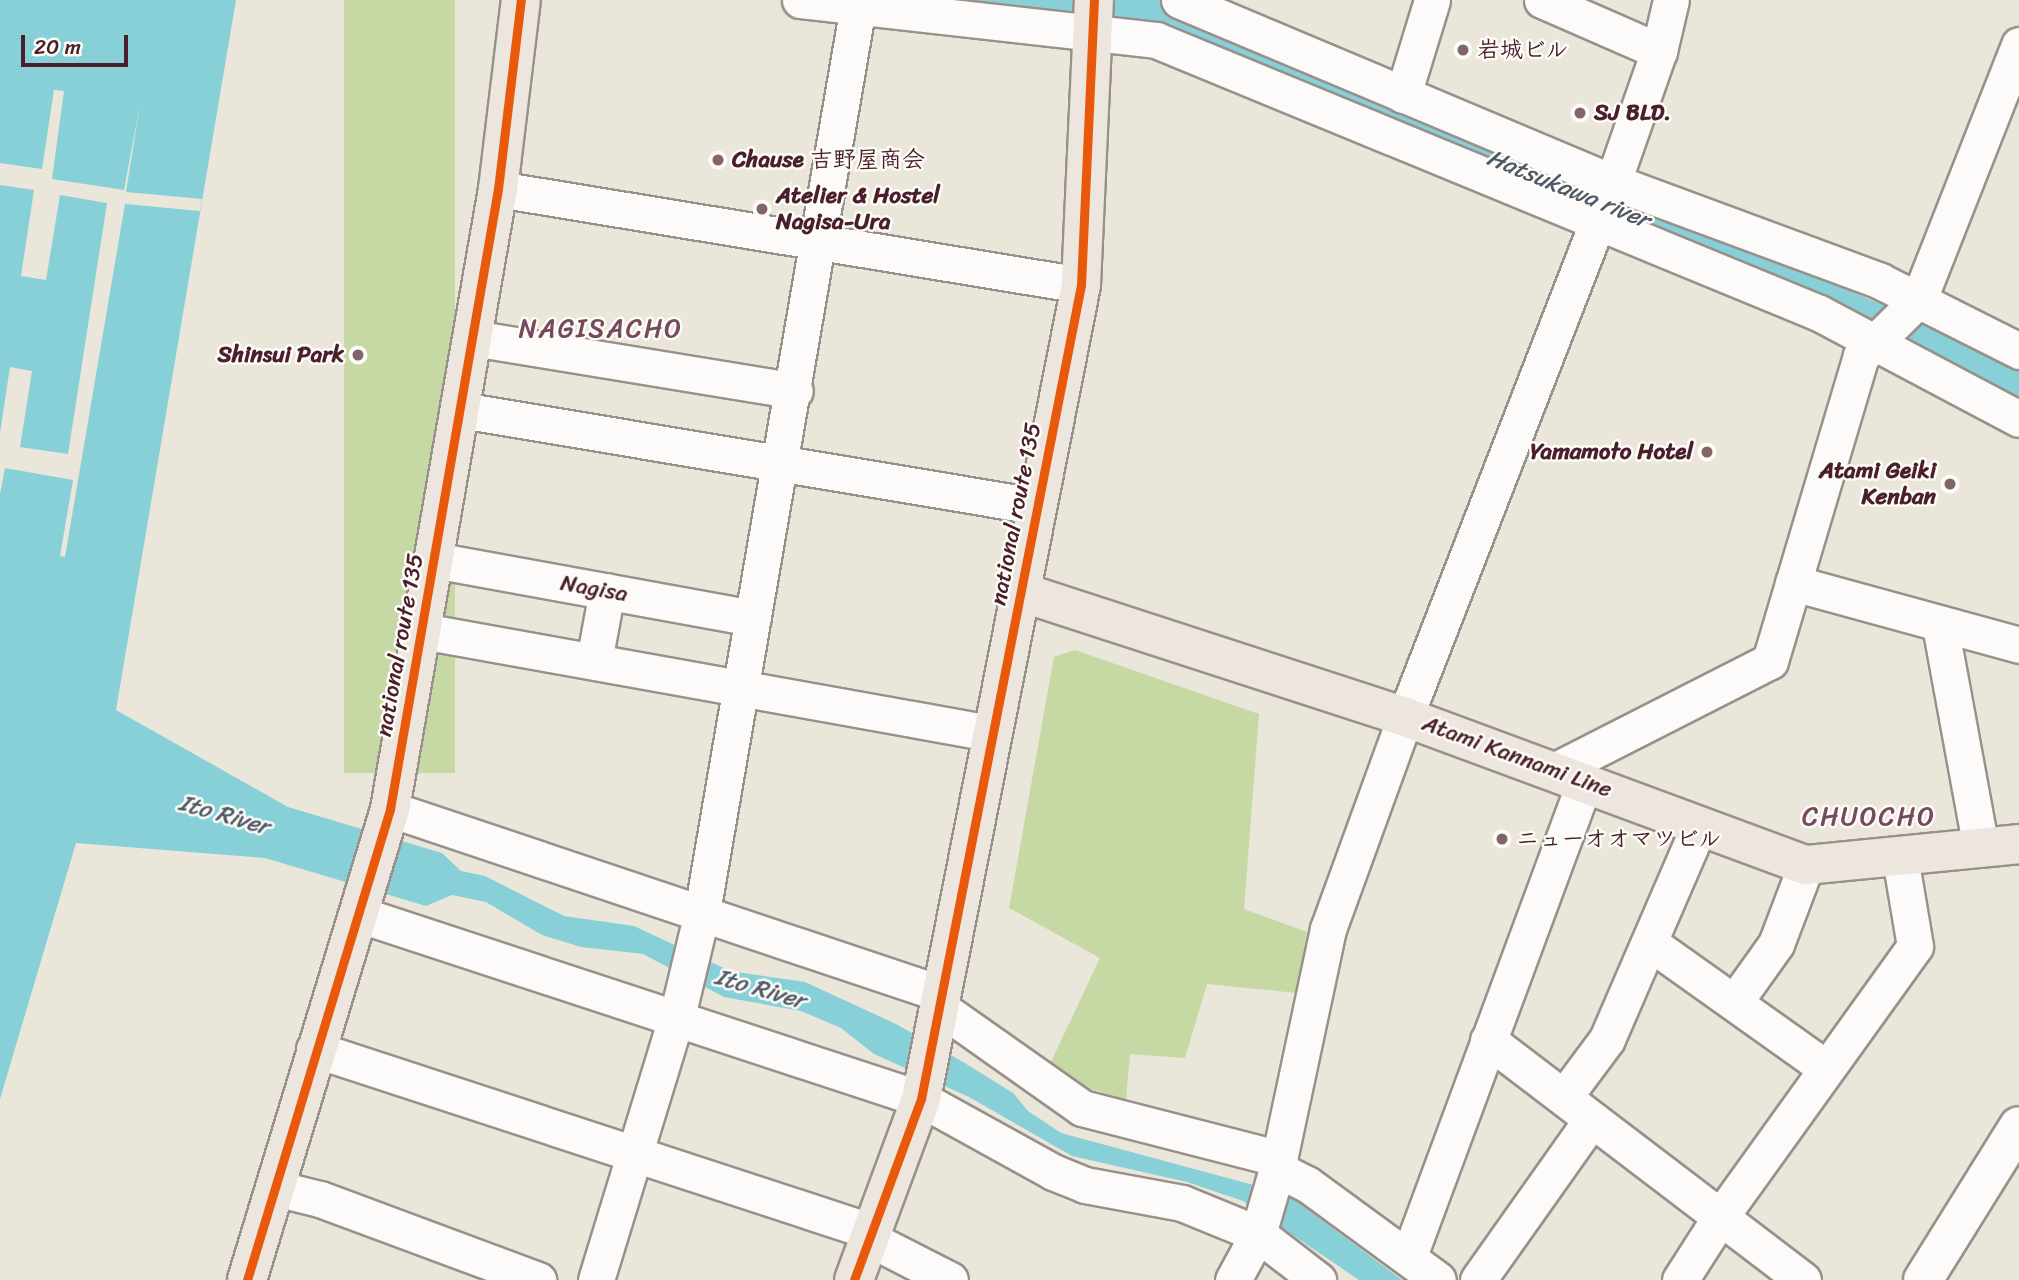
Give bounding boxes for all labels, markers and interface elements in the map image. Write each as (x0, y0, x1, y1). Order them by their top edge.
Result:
scale bar (24, 21, 131, 65)
text: 20 m (34, 28, 81, 66)
place label: 岩城ビル (1477, 36, 1569, 64)
marker: 岩城ビル (1455, 42, 1471, 58)
place label: SJ BLD. (1594, 99, 1671, 127)
marker: SJ BLD. (1572, 105, 1588, 121)
water label: Hatsukawa river (1482, 143, 1654, 235)
place label: Chause 吉野屋商会 (732, 146, 925, 174)
marker: Chause 吉野屋商会 (710, 152, 726, 168)
place label: Atelier & Hostel Nagisa-Ura (776, 182, 940, 236)
marker: Atelier & Hostel Nagisa-Ura (754, 201, 770, 217)
district label: NAGISACHO (522, 313, 680, 345)
place label: Shinsui Park (218, 341, 344, 369)
marker: Shinsui Park (350, 347, 366, 363)
street label: national route 135 (985, 420, 1047, 608)
place label: Yamamoto Hotel (1530, 438, 1693, 466)
marker: Yamamoto Hotel (1699, 444, 1715, 460)
place label: Atami Geiki Kenban (1818, 457, 1936, 511)
marker: Atami Geiki Kenban (1942, 476, 1958, 492)
street label: national route 135 (370, 551, 430, 739)
street label: Nagisa (558, 570, 630, 608)
street label: Atami Kannami Line (1418, 710, 1616, 804)
water label: Ito River (175, 788, 273, 842)
district label: CHUOCHO (1803, 801, 1935, 833)
place label: ニューオオマツビル (1516, 825, 1723, 853)
marker: ニューオオマツビル (1494, 831, 1510, 847)
water label: Ito River (711, 962, 809, 1016)

